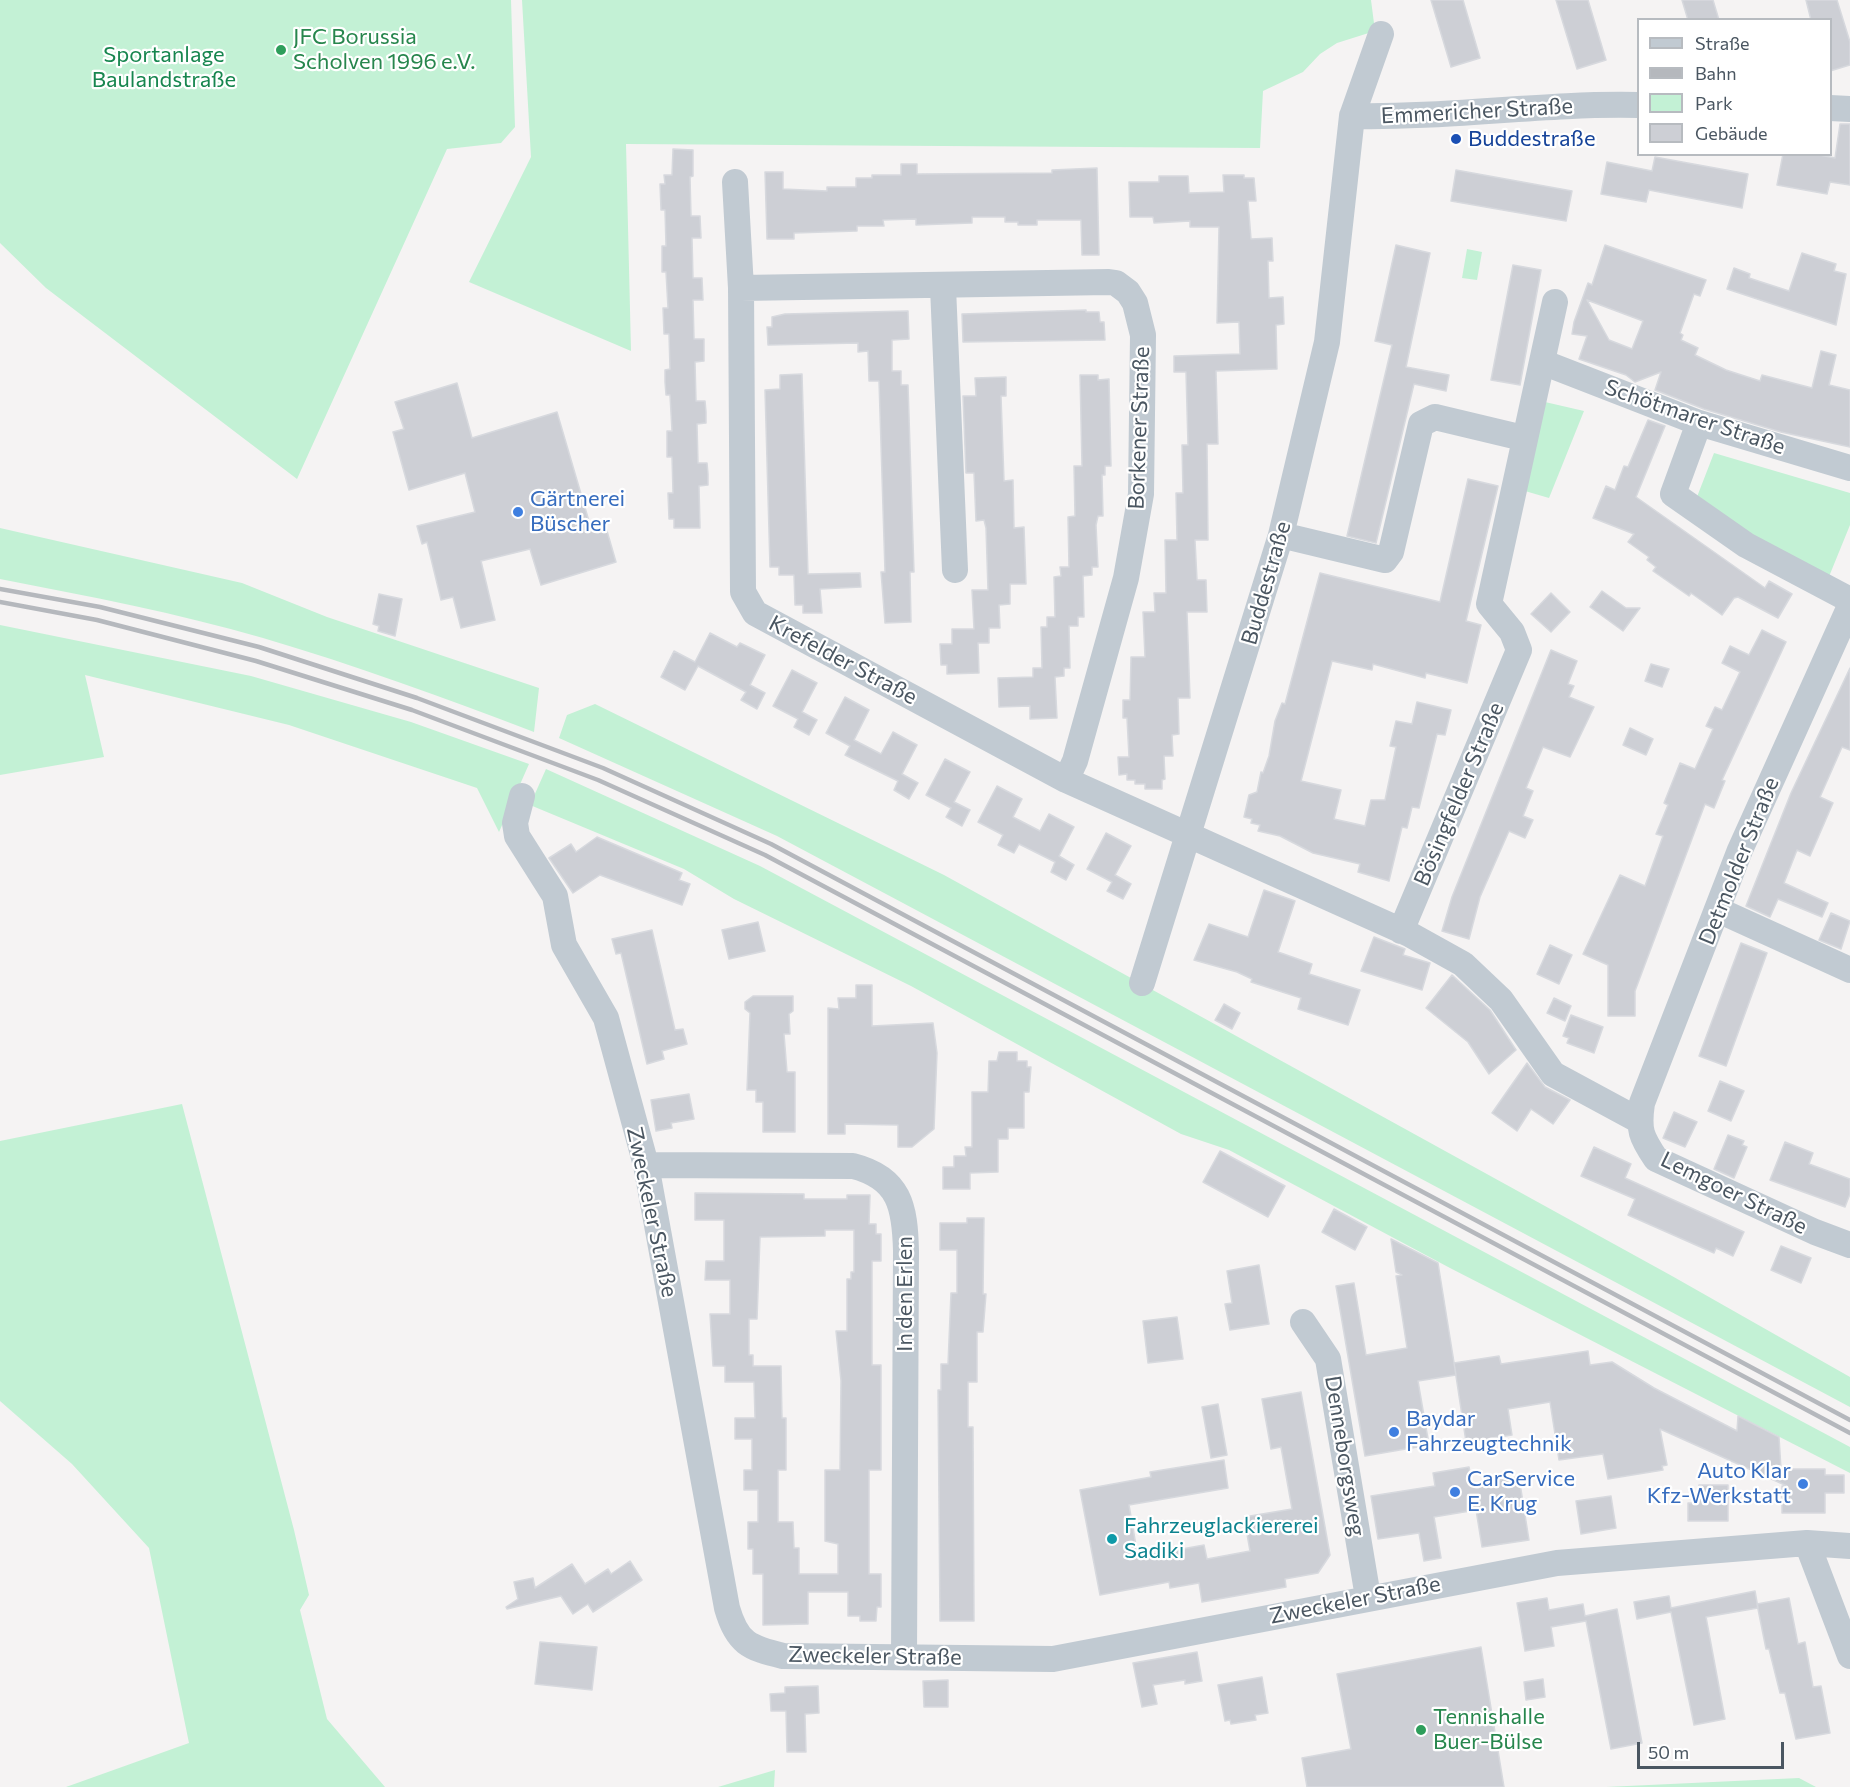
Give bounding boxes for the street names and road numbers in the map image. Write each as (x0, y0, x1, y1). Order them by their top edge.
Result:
street label: Emmericher Straße (1380, 93, 1574, 129)
street label: Borkener Straße (1123, 346, 1155, 510)
street label: Schötmarer Straße (1601, 374, 1789, 460)
street label: Buddestraße (1236, 518, 1296, 648)
street label: Krefelder Straße (764, 610, 922, 710)
street label: Bösingfelder Straße (1408, 698, 1510, 890)
street label: Detmolder Straße (1693, 773, 1785, 949)
street label: Zweckeler Straße (621, 1124, 683, 1300)
street label: Lemgoer Straße (1657, 1146, 1811, 1240)
street label: In den Erlen (892, 1236, 918, 1352)
street label: Denneborgsweg (1319, 1374, 1371, 1538)
street label: Zweckeler Straße (1267, 1570, 1443, 1630)
street label: Zweckeler Straße (788, 1641, 962, 1671)

